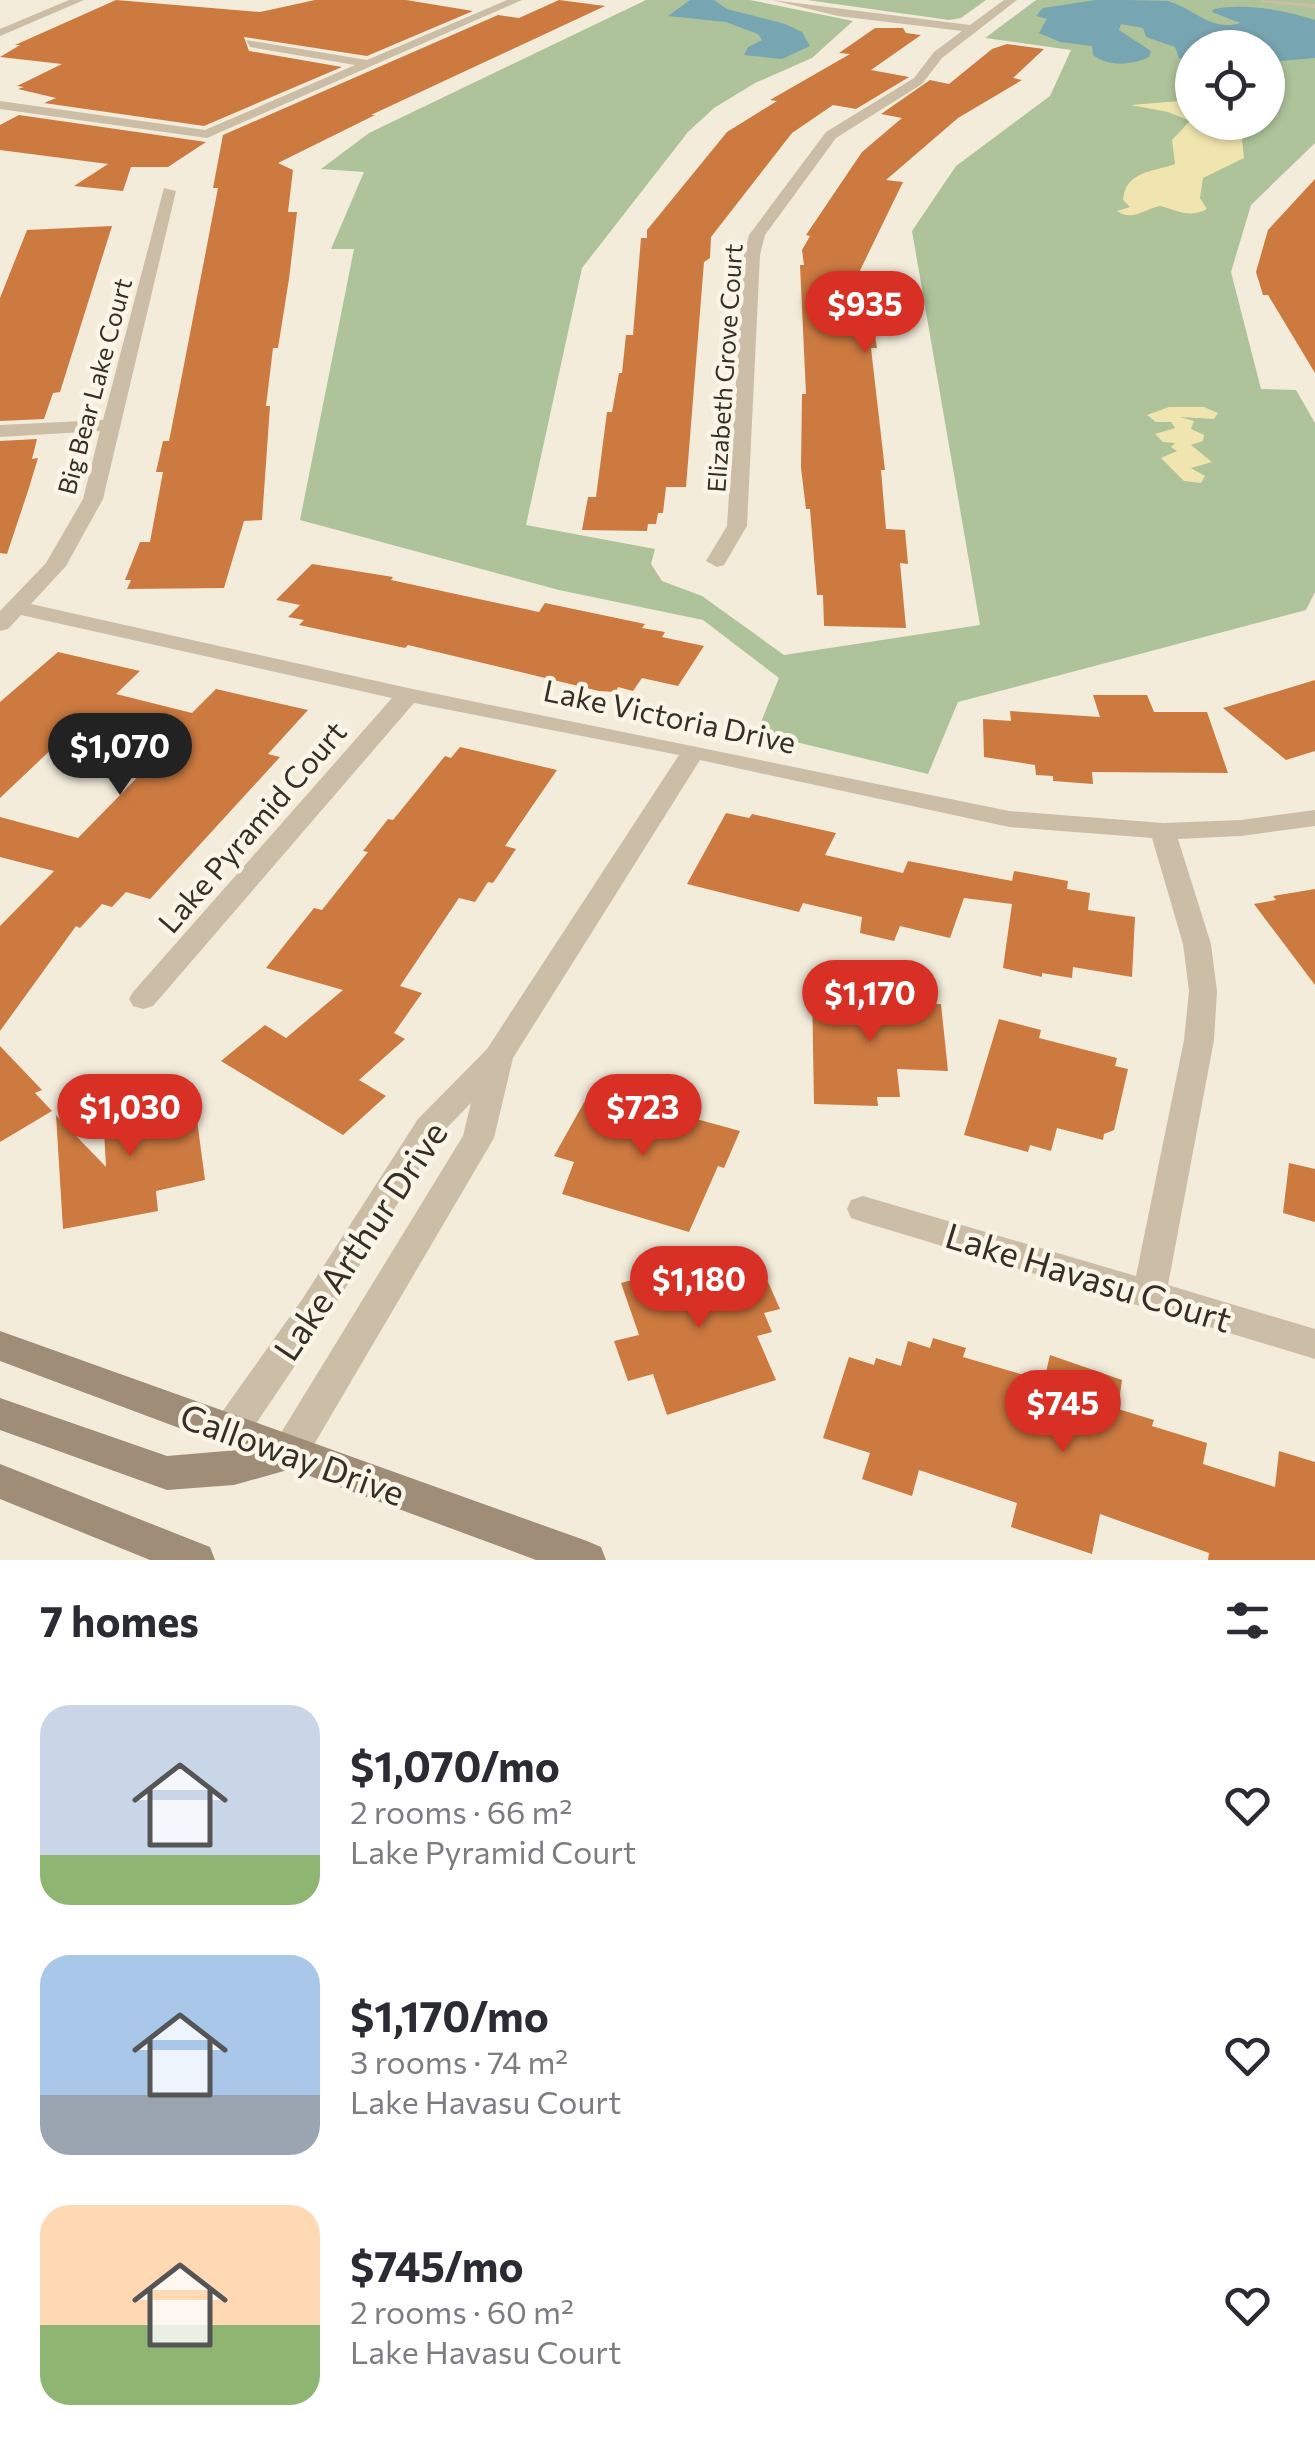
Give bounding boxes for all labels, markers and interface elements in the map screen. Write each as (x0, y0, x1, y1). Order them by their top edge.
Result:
map controls (1175, 30, 1285, 140)
button: locate (1175, 30, 1285, 140)
street label: Elizabeth Grove Court (700, 243, 748, 493)
pin: $935 (806, 271, 924, 356)
street label: Big Bear Lake Court (51, 275, 137, 497)
text: $935 (827, 283, 903, 323)
street label: Lake Victoria Drive (541, 670, 799, 760)
pin: $1,070 (39, 713, 201, 798)
street label: Lake Pyramid Court (149, 713, 353, 939)
text: $1,070 (70, 725, 170, 765)
pin: $1,170 (789, 960, 951, 1045)
text: $1,170 (824, 972, 916, 1012)
pin: $1,030 (49, 1074, 211, 1159)
pin: $723 (584, 1074, 702, 1159)
text: $1,030 (79, 1086, 181, 1126)
text: $723 (607, 1086, 679, 1126)
street label: Lake Arthur Drive (263, 1112, 455, 1368)
street label: Lake Havasu Court (941, 1212, 1237, 1340)
pin: $1,180 (618, 1246, 780, 1331)
text: $1,180 (652, 1258, 746, 1298)
pin: $745 (1004, 1370, 1122, 1455)
text: $745 (1027, 1382, 1099, 1422)
street label: Calloway Drive (175, 1393, 411, 1513)
icon: filters (1220, 1593, 1275, 1648)
text: 7 homes (40, 1594, 199, 1646)
text: $1,070/mo (350, 1739, 560, 1791)
icon: home (120, 1745, 240, 1865)
icon: heart (1220, 1778, 1275, 1833)
text: 2 rooms · 66 m² (350, 1791, 572, 1831)
text: Lake Pyramid Court (350, 1831, 636, 1871)
text: $1,170/mo (350, 1989, 549, 2041)
icon: home (120, 1995, 240, 2115)
icon: heart (1220, 2028, 1275, 2083)
text: 3 rooms · 74 m² (350, 2041, 568, 2081)
text: Lake Havasu Court (350, 2081, 621, 2121)
text: $745/mo (350, 2239, 524, 2291)
icon: home (120, 2245, 240, 2365)
icon: heart (1220, 2278, 1275, 2333)
text: 2 rooms · 60 m² (350, 2291, 574, 2331)
text: Lake Havasu Court (350, 2331, 621, 2371)

